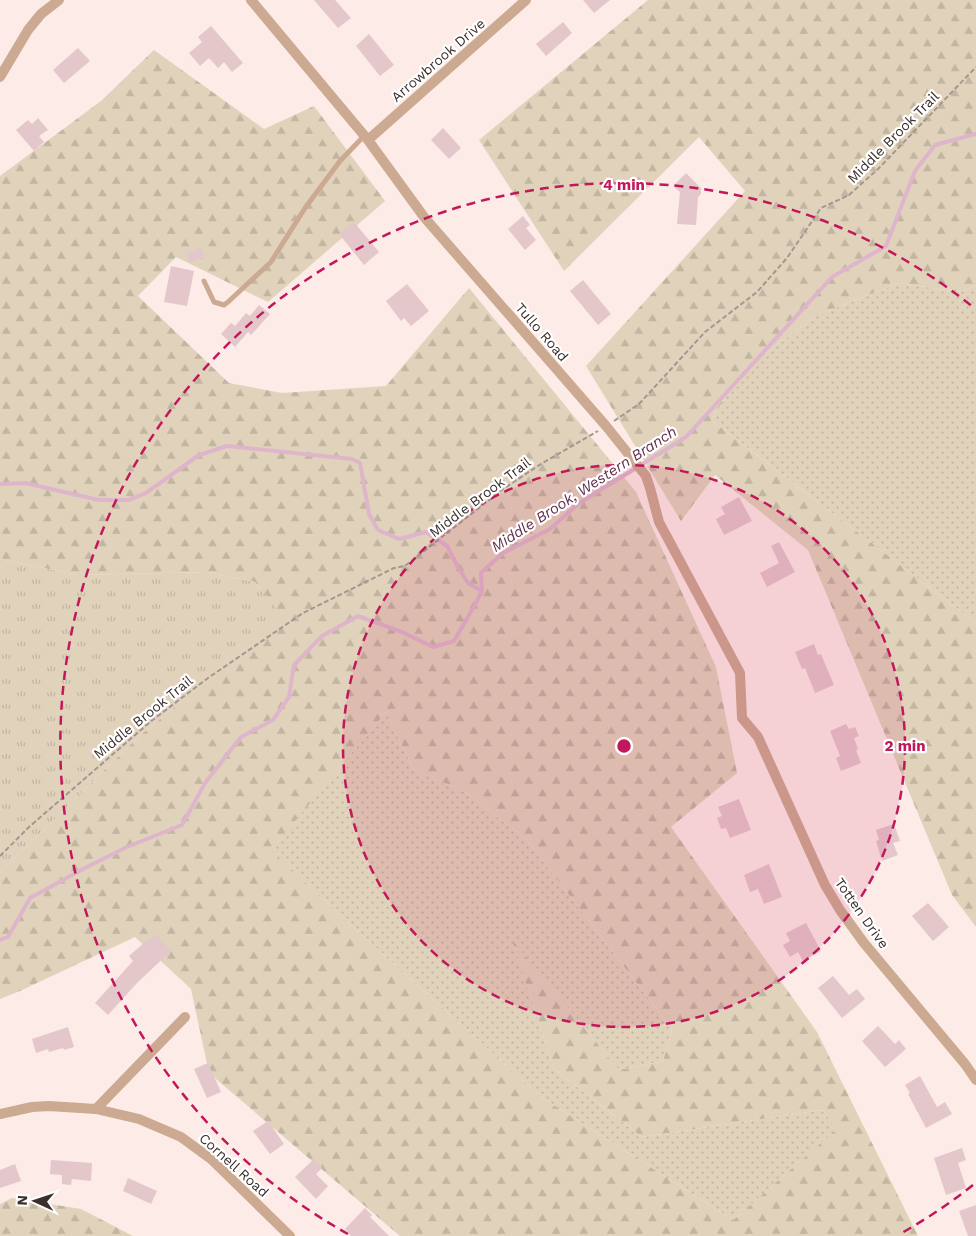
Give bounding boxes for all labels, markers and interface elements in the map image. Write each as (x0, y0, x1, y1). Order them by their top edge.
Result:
street label: Arrowbrook Drive (388, 15, 488, 105)
street label: Middle Brook Trail (844, 87, 943, 186)
text: 4 min (603, 176, 645, 194)
street label: Tullo Road (512, 300, 572, 364)
water label: Middle Brook, Western Branch (488, 422, 680, 556)
street label: Middle Brook Trail (426, 453, 534, 540)
street label: Middle Brook Trail (90, 672, 196, 762)
centre of rings (615, 737, 633, 755)
text: 2 min (884, 737, 926, 755)
street label: Totten Drive (832, 875, 892, 951)
street label: Cornell Road (196, 1130, 272, 1200)
north arrow (10, 1176, 60, 1226)
text: N (14, 1195, 30, 1206)

